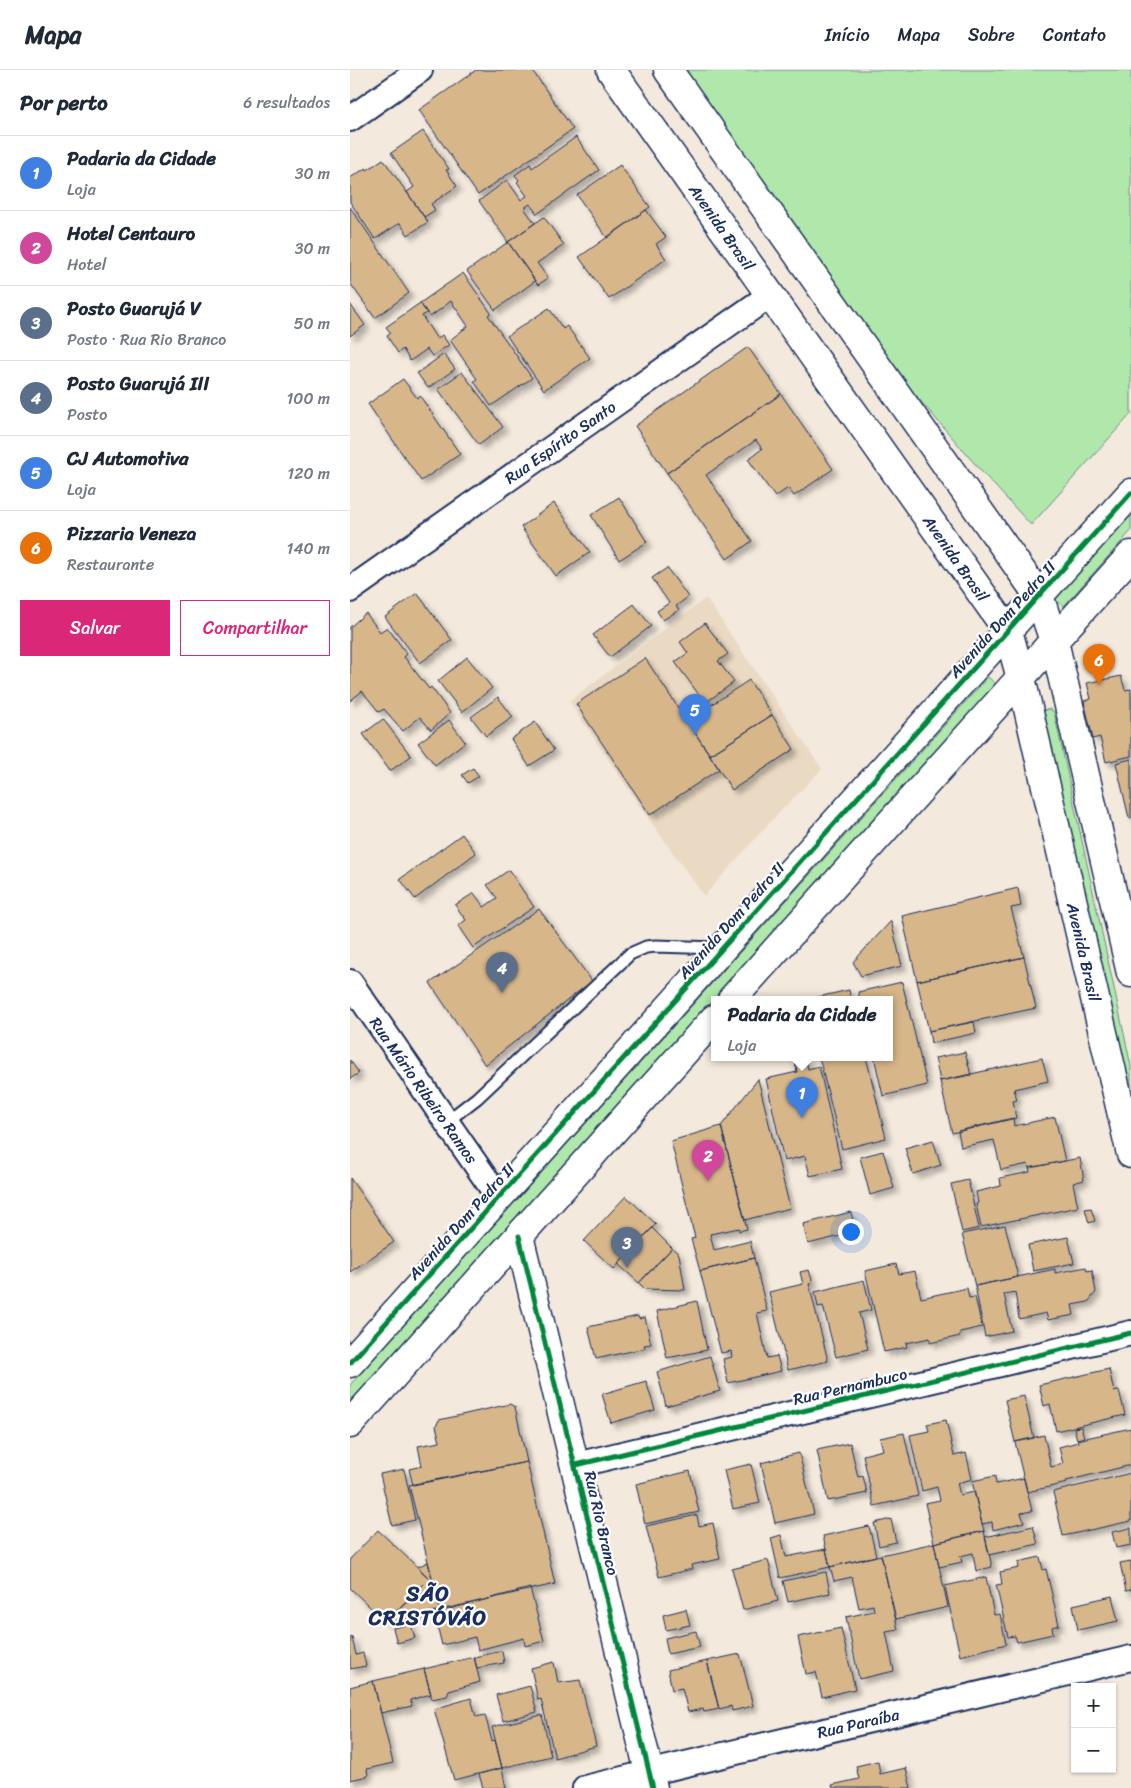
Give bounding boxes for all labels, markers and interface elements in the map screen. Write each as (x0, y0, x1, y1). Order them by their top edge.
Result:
text: Mapa (25, 14, 81, 56)
text: Início (825, 19, 870, 51)
text: Mapa (898, 19, 940, 51)
text: Sobre (968, 19, 1015, 51)
text: Contato (1043, 19, 1106, 51)
text: Por perto (20, 84, 108, 122)
text: 6 resultados (243, 88, 330, 117)
text: Padaria da Cidade (67, 142, 216, 175)
text: 1 (33, 159, 39, 188)
text: 30 m (295, 159, 330, 188)
text: Loja (67, 175, 96, 204)
street label: Avenida Brasil (680, 177, 763, 277)
text: Hotel Centauro (67, 217, 195, 250)
text: 2 (31, 234, 41, 263)
text: 30 m (295, 234, 330, 263)
text: Hotel (67, 250, 106, 279)
text: Posto Guarujá V (67, 292, 201, 325)
text: 3 (32, 309, 40, 338)
text: 50 m (294, 309, 330, 338)
text: Posto · Rua Rio Branco (67, 325, 226, 354)
text: Posto Guarujá III (67, 367, 209, 400)
text: 4 (31, 384, 41, 413)
text: 100 m (286, 384, 330, 413)
street label: Rua Espírito Santo (498, 393, 622, 492)
text: Posto (67, 400, 107, 429)
text: CJ Automotiva (67, 442, 189, 475)
text: 5 (31, 459, 41, 488)
text: 120 m (287, 459, 330, 488)
text: Loja (67, 475, 96, 504)
street label: Avenida Brasil (914, 508, 997, 608)
text: Pizzaria Veneza (67, 517, 196, 550)
text: 6 (31, 534, 41, 563)
text: 140 m (287, 534, 330, 563)
text: Restaurante (67, 550, 154, 579)
street label: Avenida Dom Pedro II (941, 554, 1063, 685)
button: Salvar (20, 600, 170, 656)
button: Compartilhar (180, 600, 330, 656)
pin: 6 (1083, 644, 1115, 685)
pin: 5 (679, 694, 711, 735)
street label: Avenida Dom Pedro II (670, 855, 792, 986)
street label: Avenida Brasil (1058, 899, 1109, 1005)
pin: 4 (486, 952, 518, 993)
popup (711, 996, 893, 1061)
text: Padaria da Cidade (727, 998, 877, 1031)
street label: Rua Mário Ribeiro Ramos (362, 1011, 486, 1171)
text: Loja (727, 1031, 756, 1060)
pin: 1 (786, 1077, 818, 1118)
pin: 2 (692, 1140, 724, 1181)
street label: Avenida Dom Pedro II (400, 1156, 522, 1287)
your location (838, 1219, 864, 1245)
pin: 3 (611, 1227, 643, 1268)
street label: Rua Pernambuco (790, 1359, 910, 1414)
street label: Rua Rio Branco (575, 1468, 628, 1578)
district label: SÃO CRISTÓVÃO (368, 1575, 487, 1637)
map controls (1071, 1683, 1116, 1773)
button: + (1071, 1683, 1116, 1728)
street label: Rua Paraíba (814, 1700, 903, 1747)
button: − (1071, 1728, 1116, 1773)

